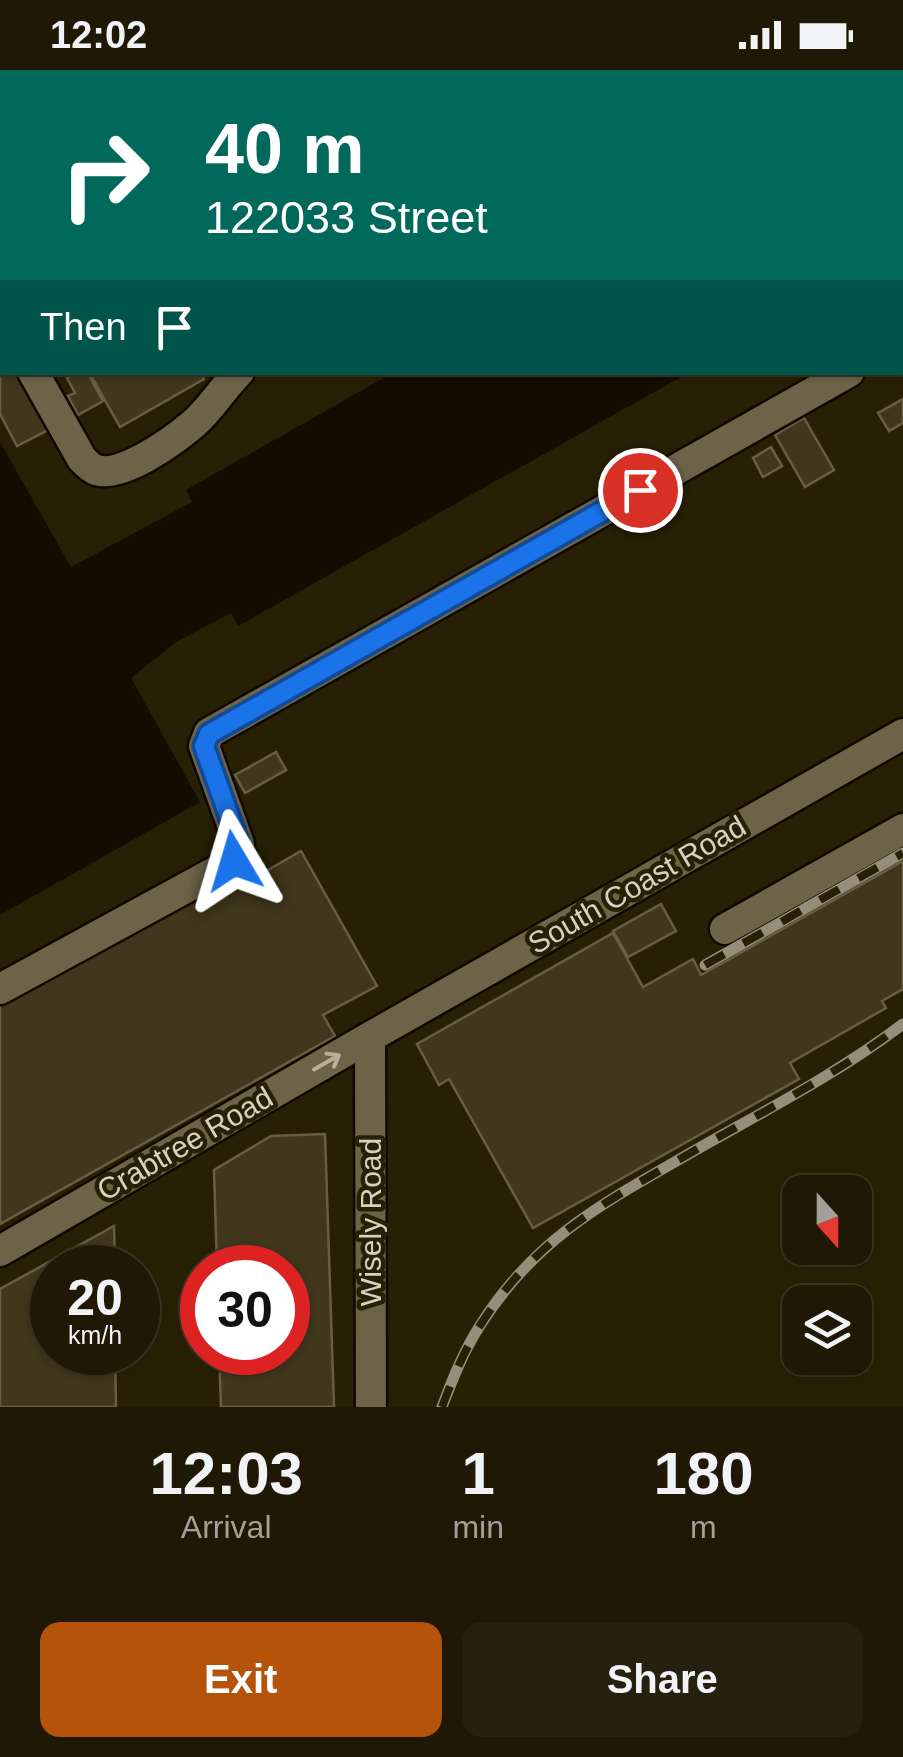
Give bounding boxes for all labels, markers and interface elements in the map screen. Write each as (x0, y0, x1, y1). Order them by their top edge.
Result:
text: 12:02 (50, 14, 147, 56)
icon: right (40, 110, 170, 240)
text: 40 m (205, 110, 365, 188)
text: 122033 Street (205, 192, 488, 243)
icon: arrive (147, 300, 202, 355)
text: Then (40, 306, 127, 348)
pin (598, 448, 683, 533)
icon: arrive (613, 463, 668, 518)
position arrow (182, 809, 286, 913)
street label: South Coast Road (522, 809, 751, 960)
one-way arrow (312, 1052, 341, 1072)
street label: Crabtree Road (91, 1080, 278, 1207)
street label: Wisely Road (354, 1138, 387, 1306)
north arrow (782, 1175, 872, 1265)
map controls (782, 1175, 872, 1375)
speed limit sign: 30 (180, 1245, 310, 1375)
text: 20 (67, 1270, 123, 1326)
button: layers (782, 1285, 872, 1375)
text: km/h (68, 1321, 122, 1349)
text: 12:03 (149, 1440, 303, 1507)
text: 1 (461, 1440, 495, 1507)
text: 180 (653, 1440, 754, 1507)
text: Arrival (181, 1509, 272, 1545)
text: min (452, 1509, 504, 1545)
text: m (690, 1509, 717, 1545)
button: Exit (40, 1622, 442, 1737)
button: Share (462, 1622, 863, 1737)

